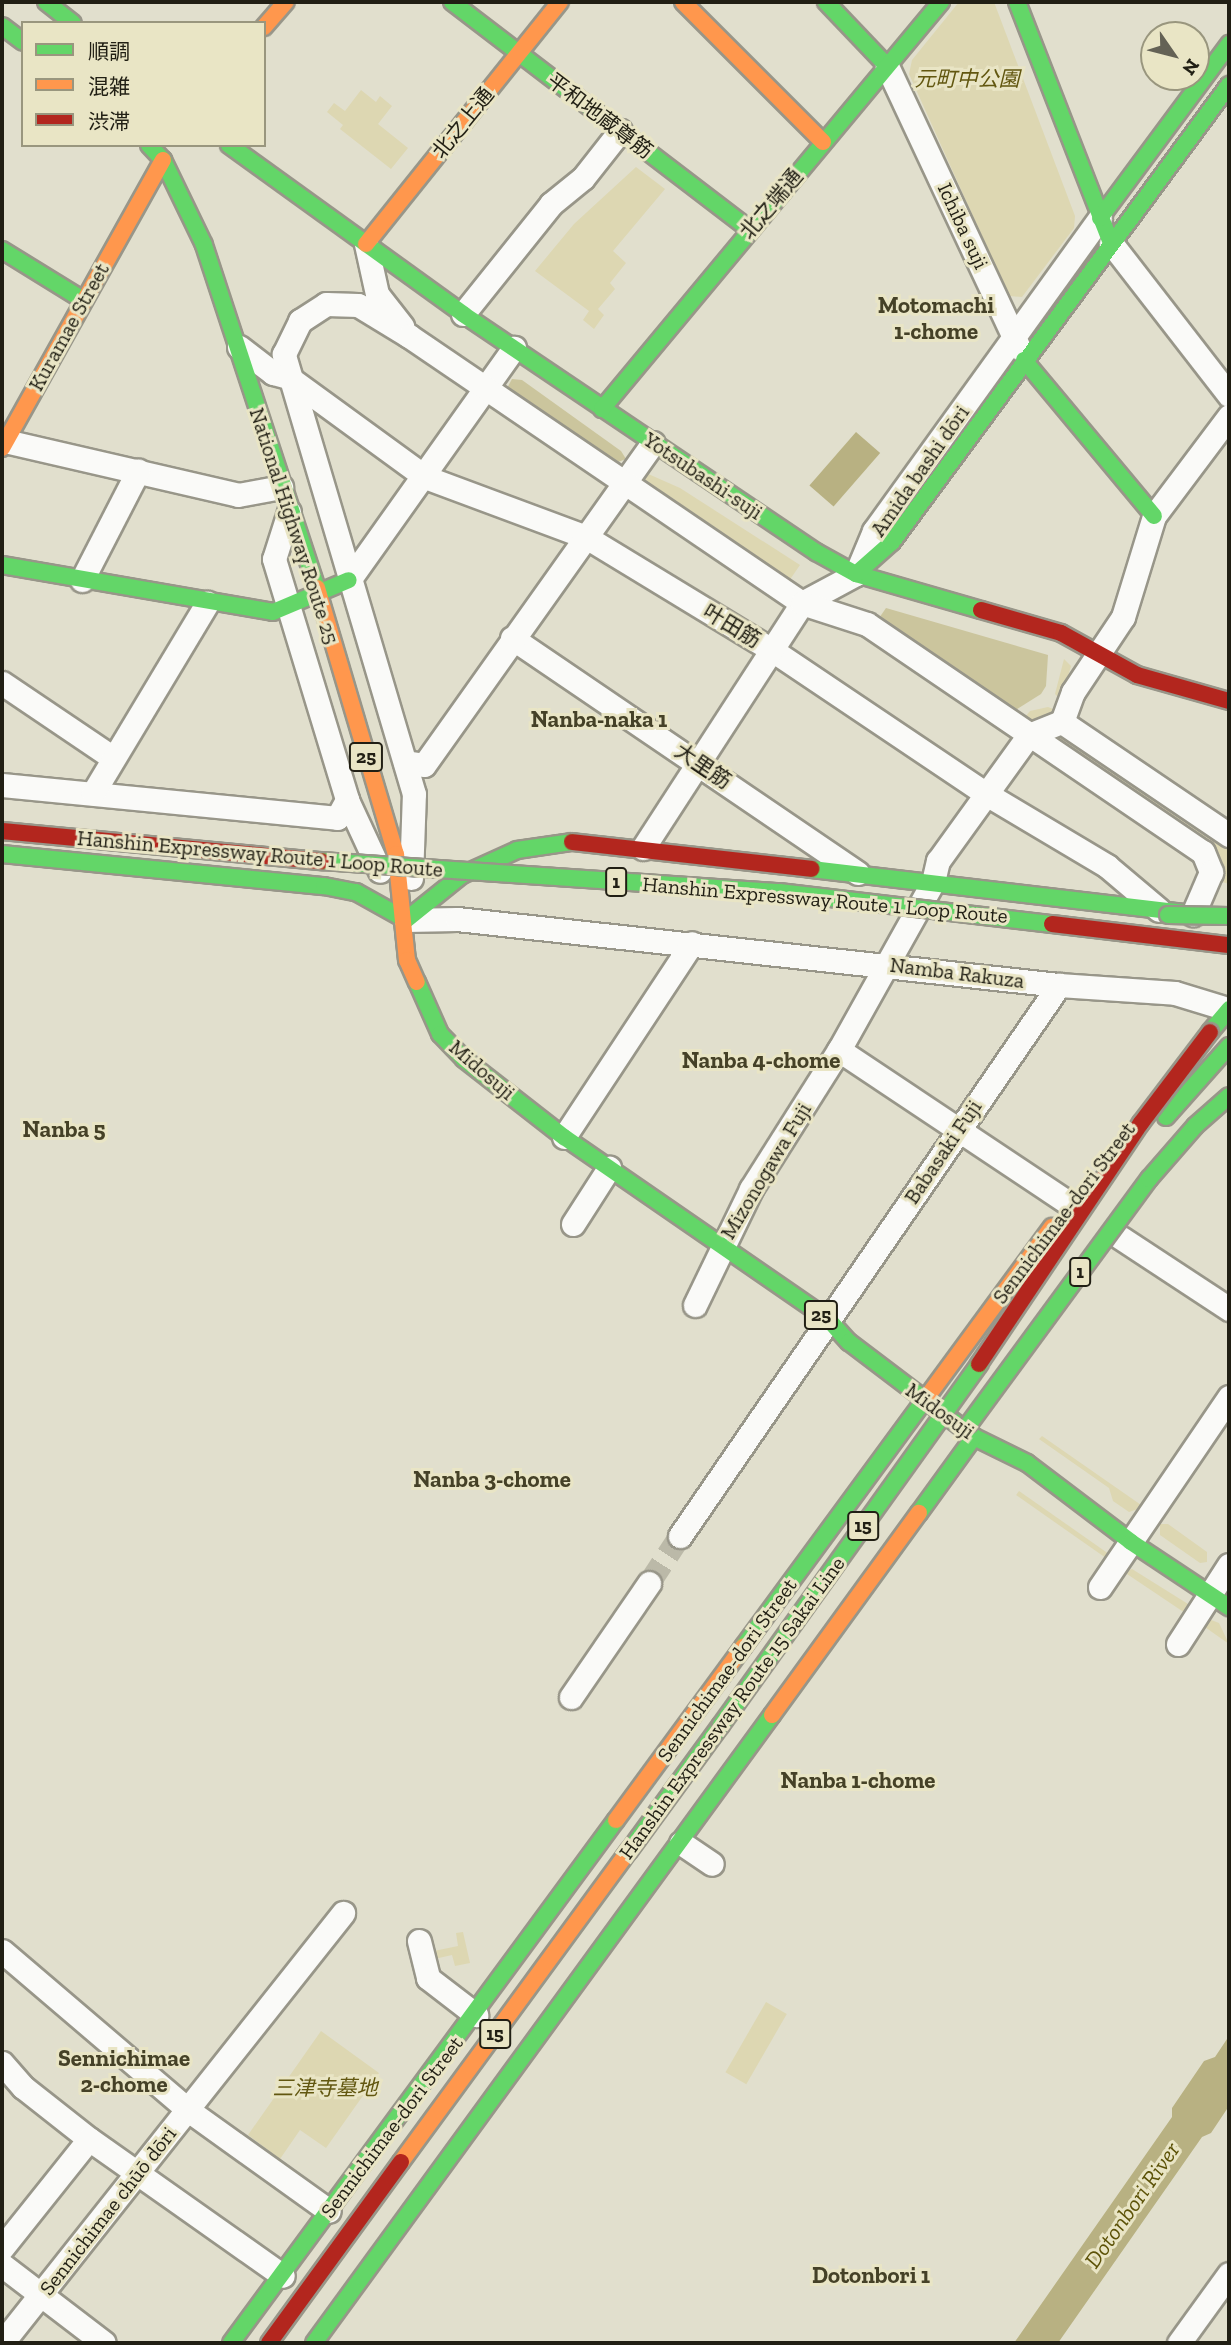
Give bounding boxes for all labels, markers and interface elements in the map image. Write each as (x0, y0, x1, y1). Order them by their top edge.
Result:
legend (21, 21, 266, 147)
north arrow (1140, 21, 1210, 91)
text: 順調 (88, 39, 130, 64)
text: N (1177, 55, 1205, 80)
park label: 元町中公園 (915, 66, 1019, 92)
street label: 平和地蔵尊筋 (542, 68, 658, 164)
text: 混雑 (88, 74, 130, 99)
street label: 北之上通 (427, 82, 499, 164)
text: 渋滞 (88, 109, 130, 134)
street label: 北之端通 (734, 164, 808, 244)
street label: Ichiba suji (932, 179, 994, 273)
street label: Kuramae Street (23, 259, 115, 395)
district label: Motomachi 1-chome (878, 291, 994, 345)
street label: Amida bashi dōri (866, 401, 974, 541)
street label: National Highway Route 25 (244, 405, 344, 647)
street label: Yotsubashi-suji (639, 427, 767, 525)
street label: 叶田筋 (699, 599, 765, 653)
district label: Nanba-naka 1 (531, 705, 667, 733)
street label: 大里筋 (670, 738, 736, 794)
road number: 25 (348, 742, 384, 772)
street label: Hanshin Expressway Route 1 Loop Route (76, 825, 444, 883)
road number: 1 (604, 866, 628, 898)
street label: Hanshin Expressway Route 1 Loop Route (641, 871, 1009, 929)
street label: Namba Rakuza (888, 952, 1026, 994)
street label: Midosuji (444, 1035, 520, 1105)
district label: Nanba 4-chome (682, 1046, 840, 1074)
street label: Babasaki Fuji (899, 1095, 987, 1209)
street label: Mizonogawa Fuji (715, 1098, 817, 1244)
district label: Nanba 5 (23, 1115, 105, 1143)
street label: Sennichimae-dori Street (987, 1117, 1141, 1309)
road number: 1 (1068, 1256, 1092, 1288)
road number: 25 (804, 1300, 838, 1330)
street label: Midosuji (901, 1378, 979, 1444)
district label: Nanba 3-chome (413, 1465, 571, 1493)
road number: 15 (846, 1510, 880, 1542)
street label: Hanshin Expressway Route 15 Sakai Line (614, 1552, 850, 1864)
street label: Sennichimae-dori Street (652, 1573, 802, 1767)
district label: Nanba 1-chome (781, 1766, 935, 1794)
road number: 15 (477, 2018, 512, 2050)
street label: Sennichimae-dori Street (315, 2031, 469, 2223)
district label: Sennichimae 2-chome (58, 2044, 190, 2098)
park label: 三津寺墓地 (273, 2075, 377, 2101)
street label: Sennichimae chūō dōri (34, 2122, 182, 2300)
water label: Dotonbori River (1078, 2137, 1186, 2273)
district label: Dotonbori 1 (812, 2261, 930, 2289)

